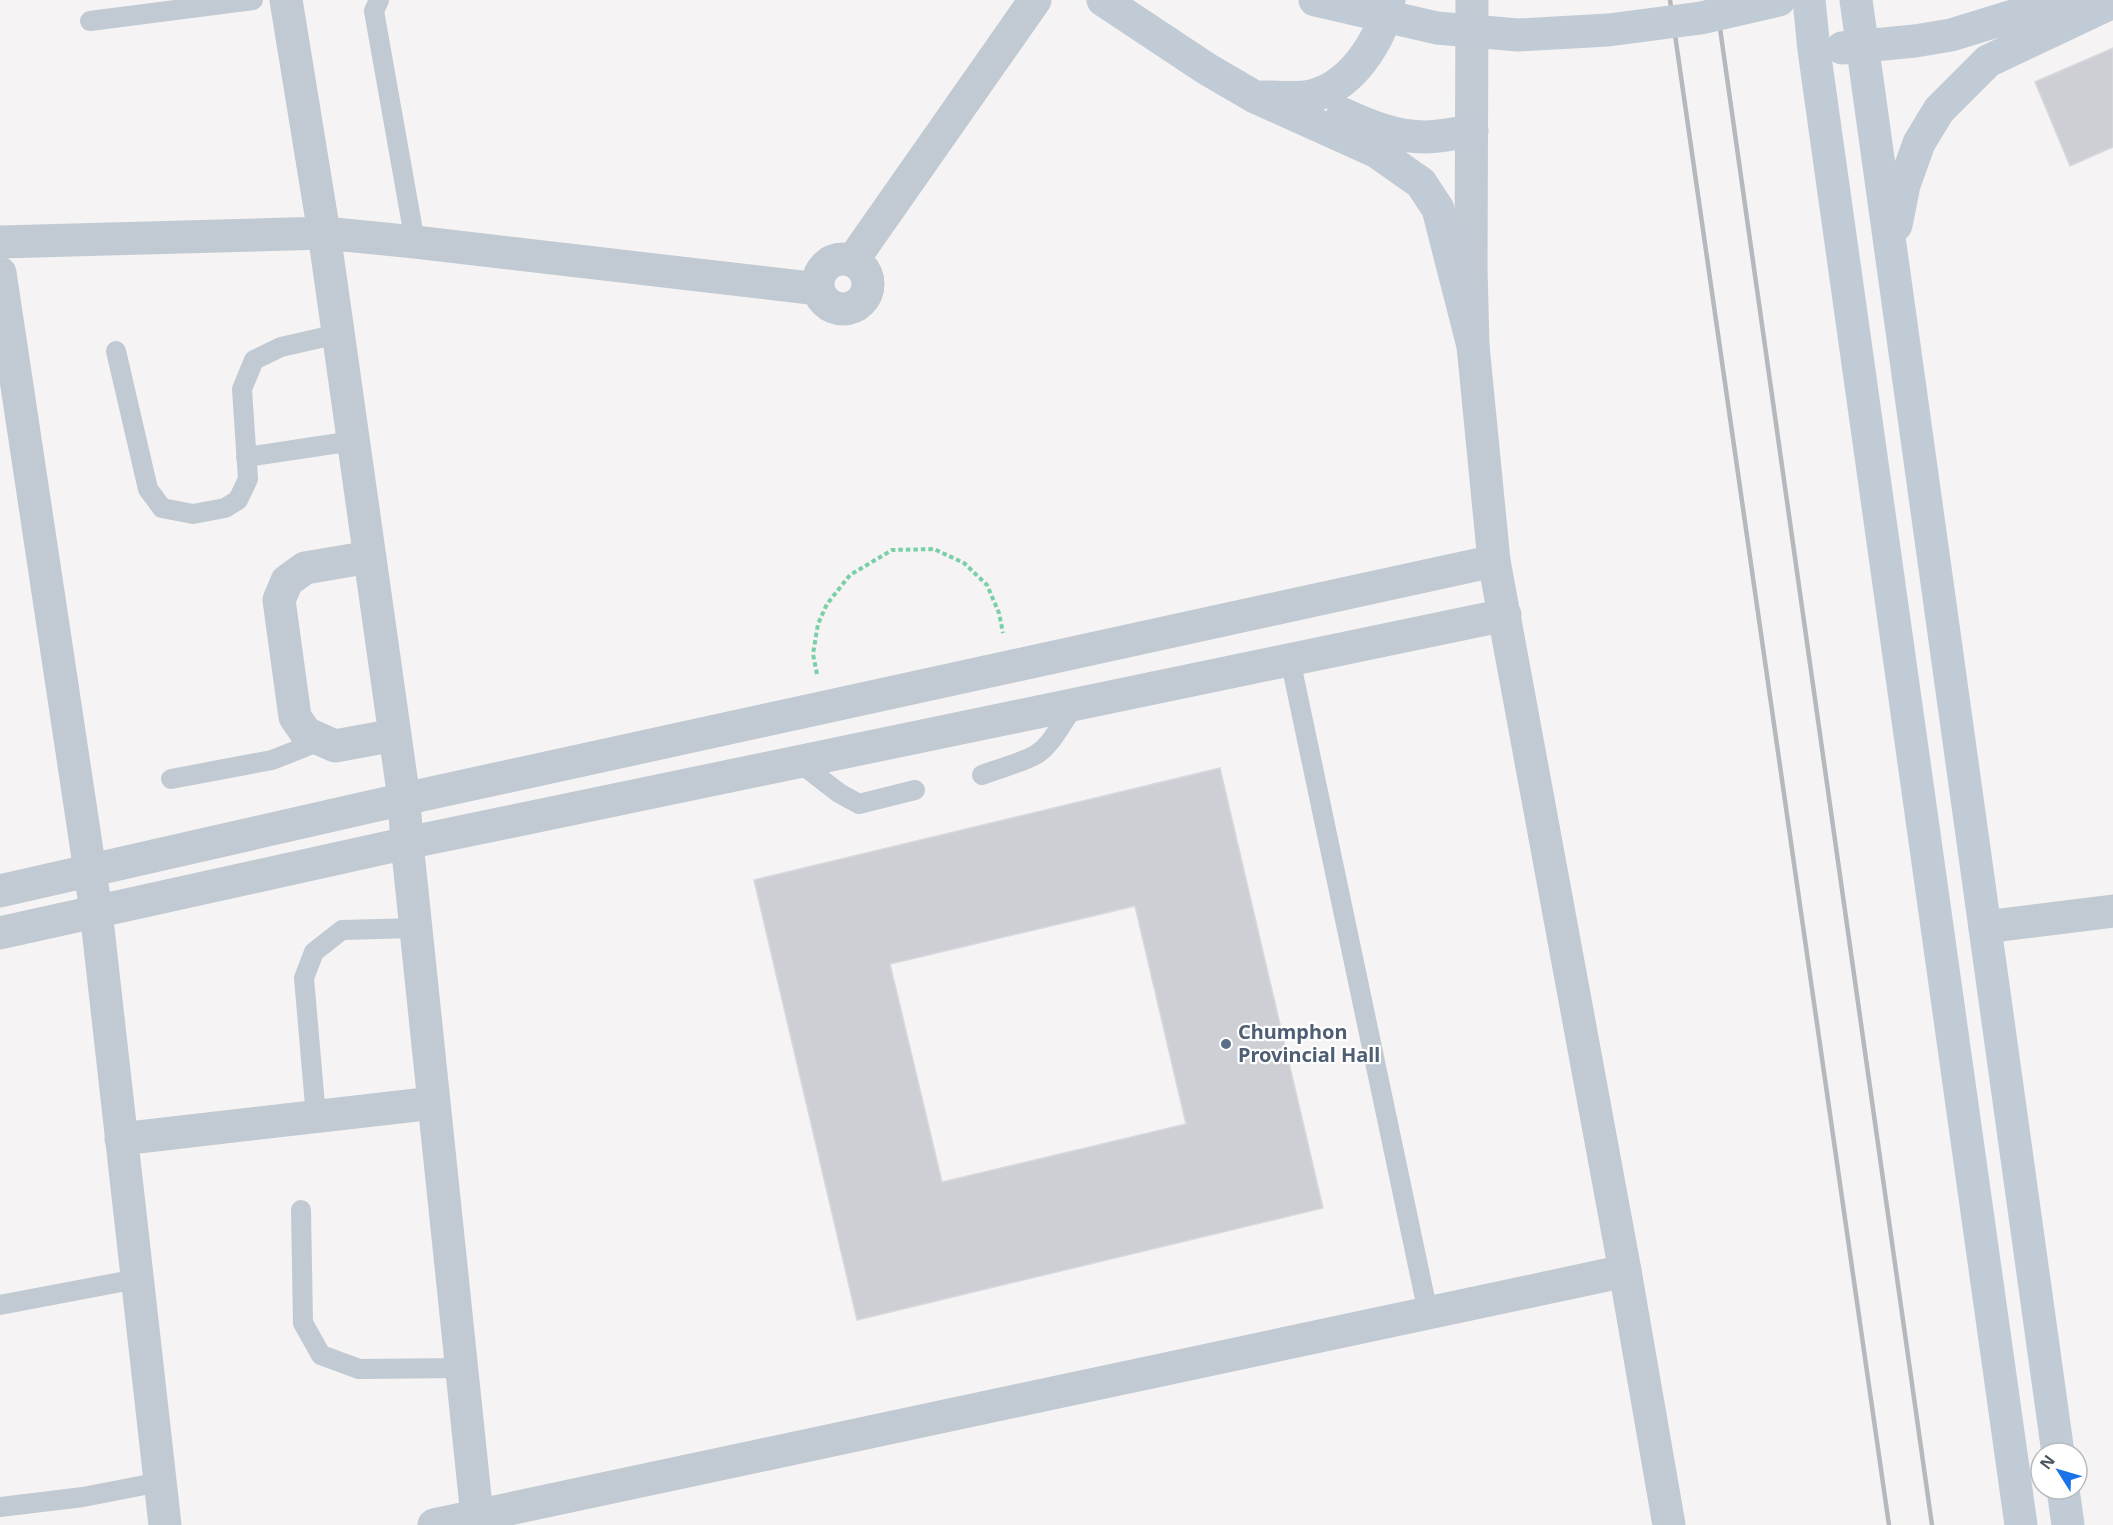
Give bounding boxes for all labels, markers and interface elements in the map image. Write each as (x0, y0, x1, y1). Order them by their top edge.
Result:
place label: Chumphon Provincial Hall (1238, 1018, 1380, 1068)
marker: Chumphon Provincial Hall (1219, 1037, 1233, 1051)
north arrow (2029, 1441, 2089, 1501)
text: N (2034, 1450, 2060, 1474)

